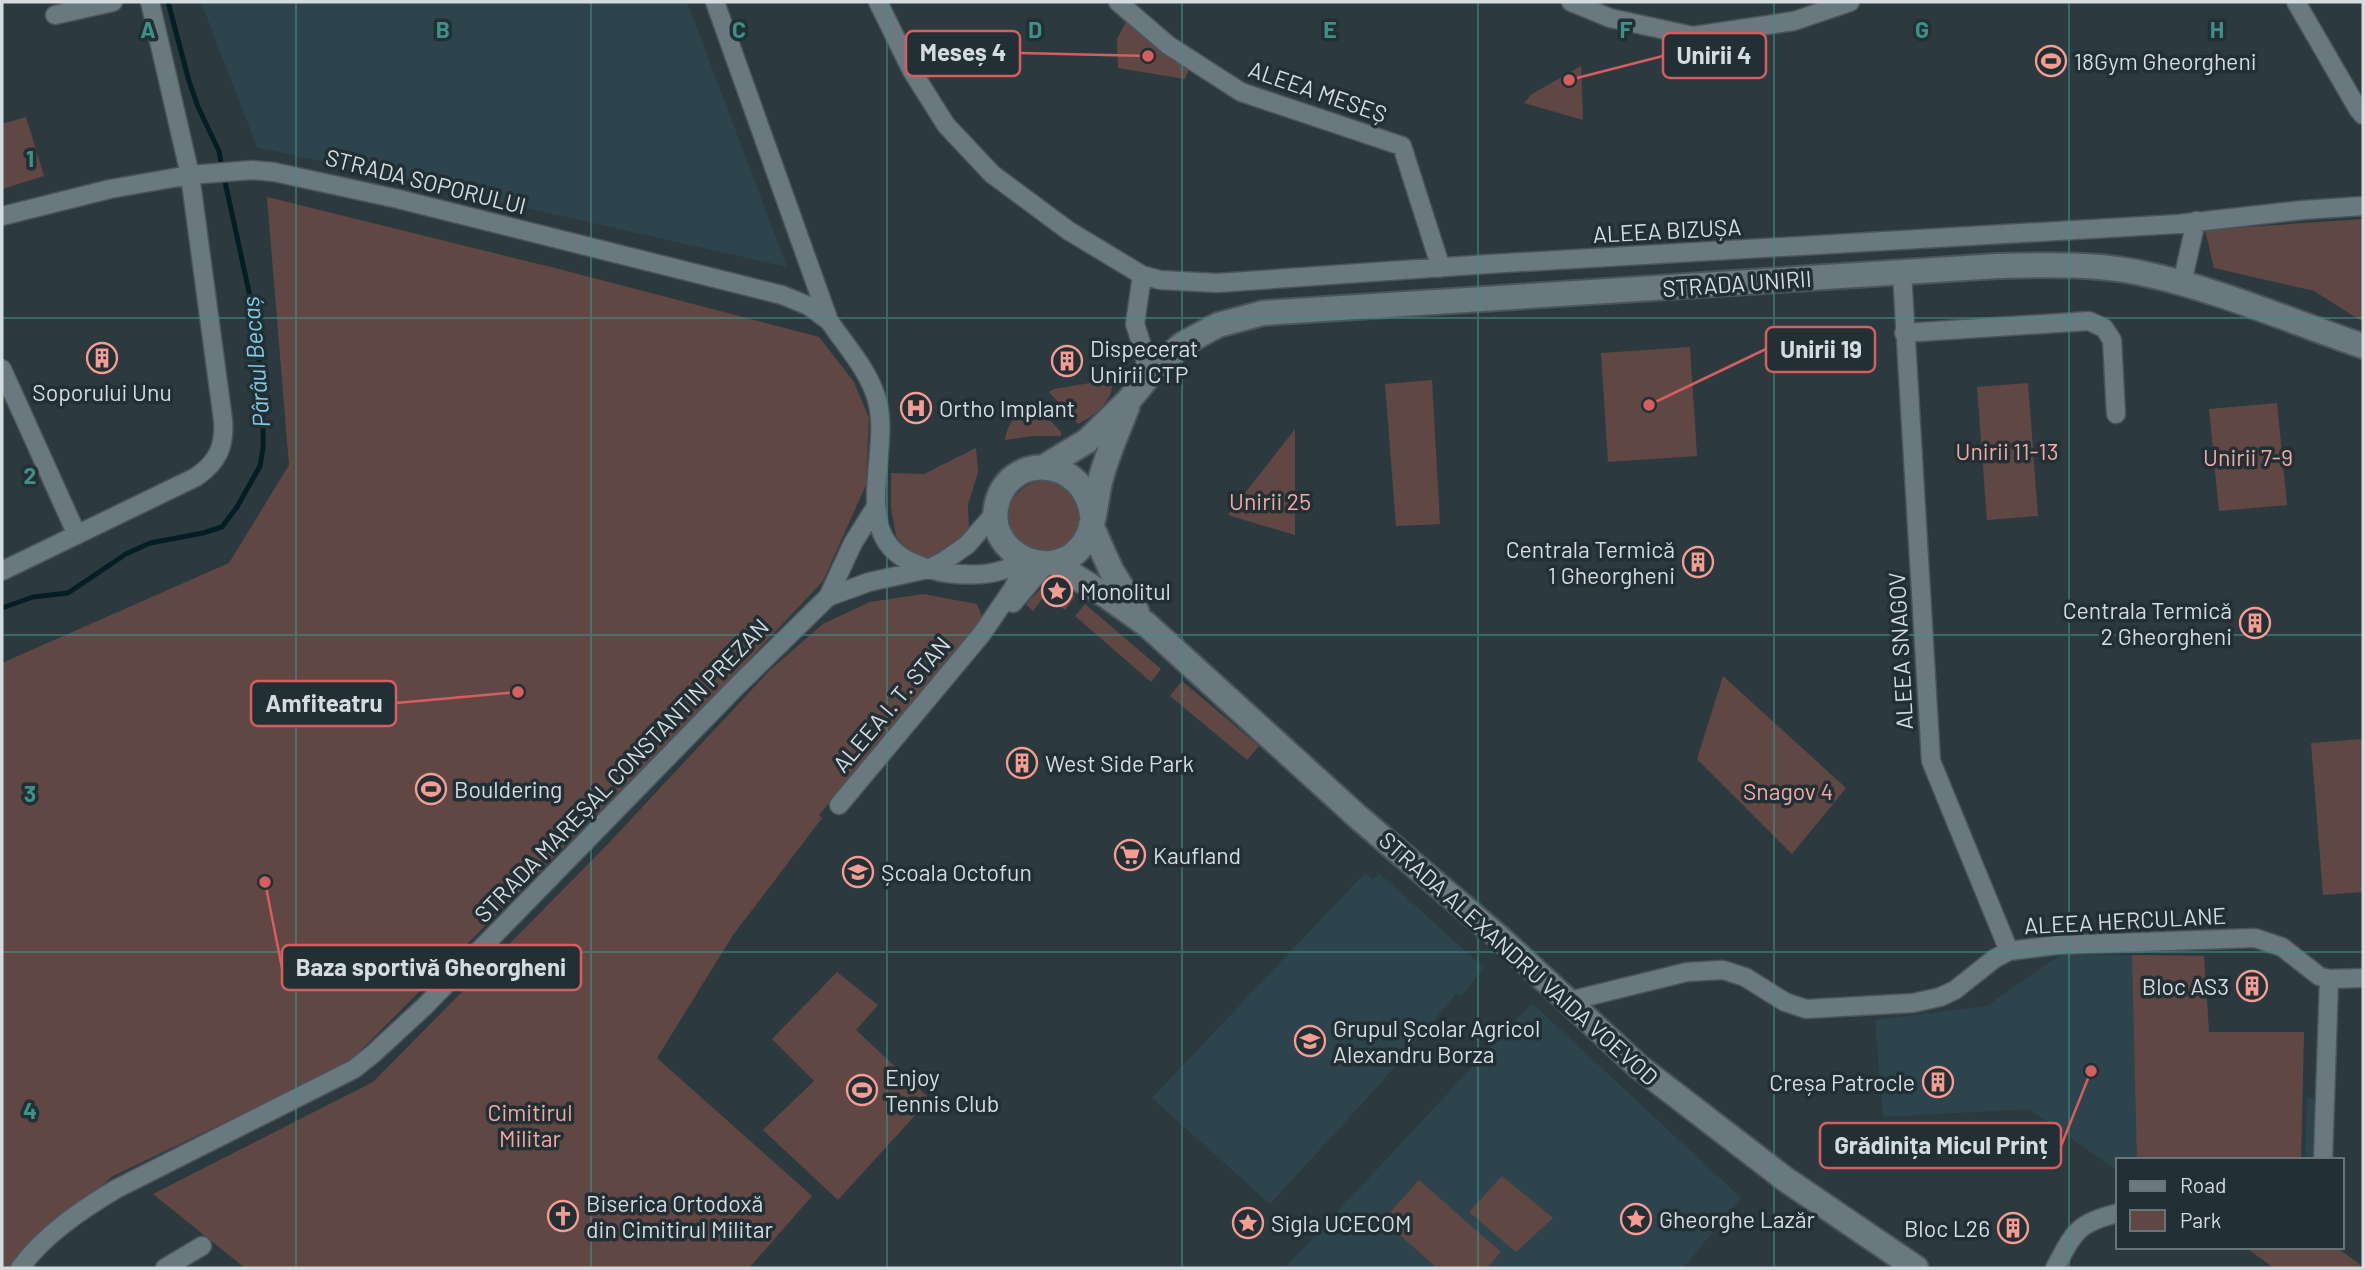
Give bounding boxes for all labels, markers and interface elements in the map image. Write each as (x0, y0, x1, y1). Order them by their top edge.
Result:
text: A (140, 15, 156, 43)
text: B (436, 15, 450, 43)
text: C (732, 15, 746, 43)
text: D (1028, 15, 1042, 43)
text: E (1323, 15, 1337, 43)
text: F (1620, 15, 1633, 43)
text: G (1915, 15, 1929, 43)
text: H (2210, 15, 2224, 43)
callout: Meseș 4 (906, 31, 1020, 76)
callout: Unirii 4 (1663, 33, 1766, 78)
text: Meseș 4 (920, 37, 1006, 66)
text: Unirii 4 (1676, 40, 1752, 69)
sports icon: 18Gym Gheorgheni (2034, 44, 2068, 78)
place label: 18Gym Gheorgheni (2074, 47, 2257, 75)
street label: ALEEA MESEȘ (1245, 54, 1391, 128)
street label: STRADA SOPORULUI (323, 143, 529, 219)
text: 1 (26, 144, 34, 172)
street label: ALEEA BIZUȘA (1592, 212, 1742, 248)
street label: STRADA UNIRII (1661, 264, 1813, 302)
water label: Pârâul Becaș (235, 295, 275, 429)
callout: Unirii 19 (1766, 327, 1875, 372)
place label: Dispecerat Unirii CTP (1090, 334, 1198, 388)
text: Unirii 19 (1780, 334, 1862, 363)
building icon: Soporului Unu (85, 341, 119, 375)
building icon: Dispecerat Unirii CTP (1050, 344, 1084, 378)
place label: Soporului Unu (32, 378, 172, 406)
hospital icon: Ortho Implant (899, 391, 933, 425)
place label: Ortho Implant (939, 394, 1075, 422)
park label: Unirii 11-13 (1956, 437, 2059, 465)
park label: Unirii 7-9 (2203, 443, 2293, 471)
text: 2 (24, 461, 36, 489)
park label: Unirii 25 (1229, 487, 1311, 515)
place label: Centrala Termică 1 Gheorgheni (1506, 535, 1675, 589)
building icon: Centrala Termică 1 Gheorgheni (1681, 545, 1715, 579)
street label: ALEEA SNAGOV (1882, 571, 1918, 731)
place icon: Monolitul (1040, 574, 1074, 608)
place label: Monolitul (1080, 577, 1171, 605)
place label: Centrala Termică 2 Gheorgheni (2063, 596, 2232, 650)
building icon: Centrala Termică 2 Gheorgheni (2238, 606, 2272, 640)
street label: STRADA MAREȘAL CONSTANTIN PREZAN (468, 612, 774, 928)
street label: ALEEA I. T. STAN (826, 631, 956, 777)
callout: Amfiteatru (251, 681, 396, 726)
text: Amfiteatru (265, 688, 383, 717)
building icon: West Side Park (1005, 746, 1039, 780)
place label: West Side Park (1045, 749, 1194, 777)
sports icon: Bouldering (414, 772, 448, 806)
place label: Bouldering (454, 775, 562, 803)
park label: Snagov 4 (1743, 777, 1833, 805)
text: 3 (24, 779, 36, 807)
street label: STRADA ALEXANDRU VAIDA VOEVOD (1374, 825, 1664, 1091)
supermarket icon: Kaufland (1113, 838, 1147, 872)
place label: Kaufland (1153, 841, 1241, 869)
school or university icon: Școala Octofun (841, 855, 875, 889)
place label: Școala Octofun (881, 858, 1032, 886)
street label: ALEEA HERCULANE (2023, 901, 2227, 939)
callout: Baza sportivă Gheorgheni (282, 945, 581, 990)
text: Baza sportivă Gheorgheni (296, 952, 566, 981)
building icon: Bloc AS3 (2235, 969, 2269, 1003)
place label: Bloc AS3 (2142, 972, 2229, 1000)
place label: Grupul Școlar Agricol Alexandru Borza (1333, 1014, 1540, 1068)
school or university icon: Grupul Școlar Agricol Alexandru Borza (1293, 1024, 1327, 1058)
place label: Enjoy Tennis Club (885, 1063, 999, 1117)
building icon: Creșa Patrocle (1921, 1065, 1955, 1099)
place label: Creșa Patrocle (1769, 1068, 1915, 1096)
sports icon: Enjoy Tennis Club (845, 1073, 879, 1107)
text: 4 (23, 1096, 37, 1124)
park label: Cimitirul Militar (488, 1098, 572, 1152)
callout: Grădinița Micul Prinț (1820, 1123, 2061, 1168)
text: Grădinița Micul Prinț (1834, 1130, 2048, 1159)
legend (2116, 1158, 2344, 1249)
text: Road (2180, 1172, 2226, 1197)
place label: Biserica Ortodoxă din Cimitirul Militar (586, 1189, 774, 1243)
church icon: Biserica Ortodoxă din Cimitirul Militar (546, 1199, 580, 1233)
place icon: Gheorghe Lazăr (1619, 1202, 1653, 1236)
place label: Gheorghe Lazăr (1659, 1205, 1815, 1233)
place icon: Sigla UCECOM (1231, 1206, 1265, 1240)
text: Park (2180, 1207, 2221, 1232)
place label: Sigla UCECOM (1271, 1209, 1411, 1237)
building icon: Bloc L26 (1996, 1211, 2030, 1245)
place label: Bloc L26 (1904, 1214, 1990, 1242)

